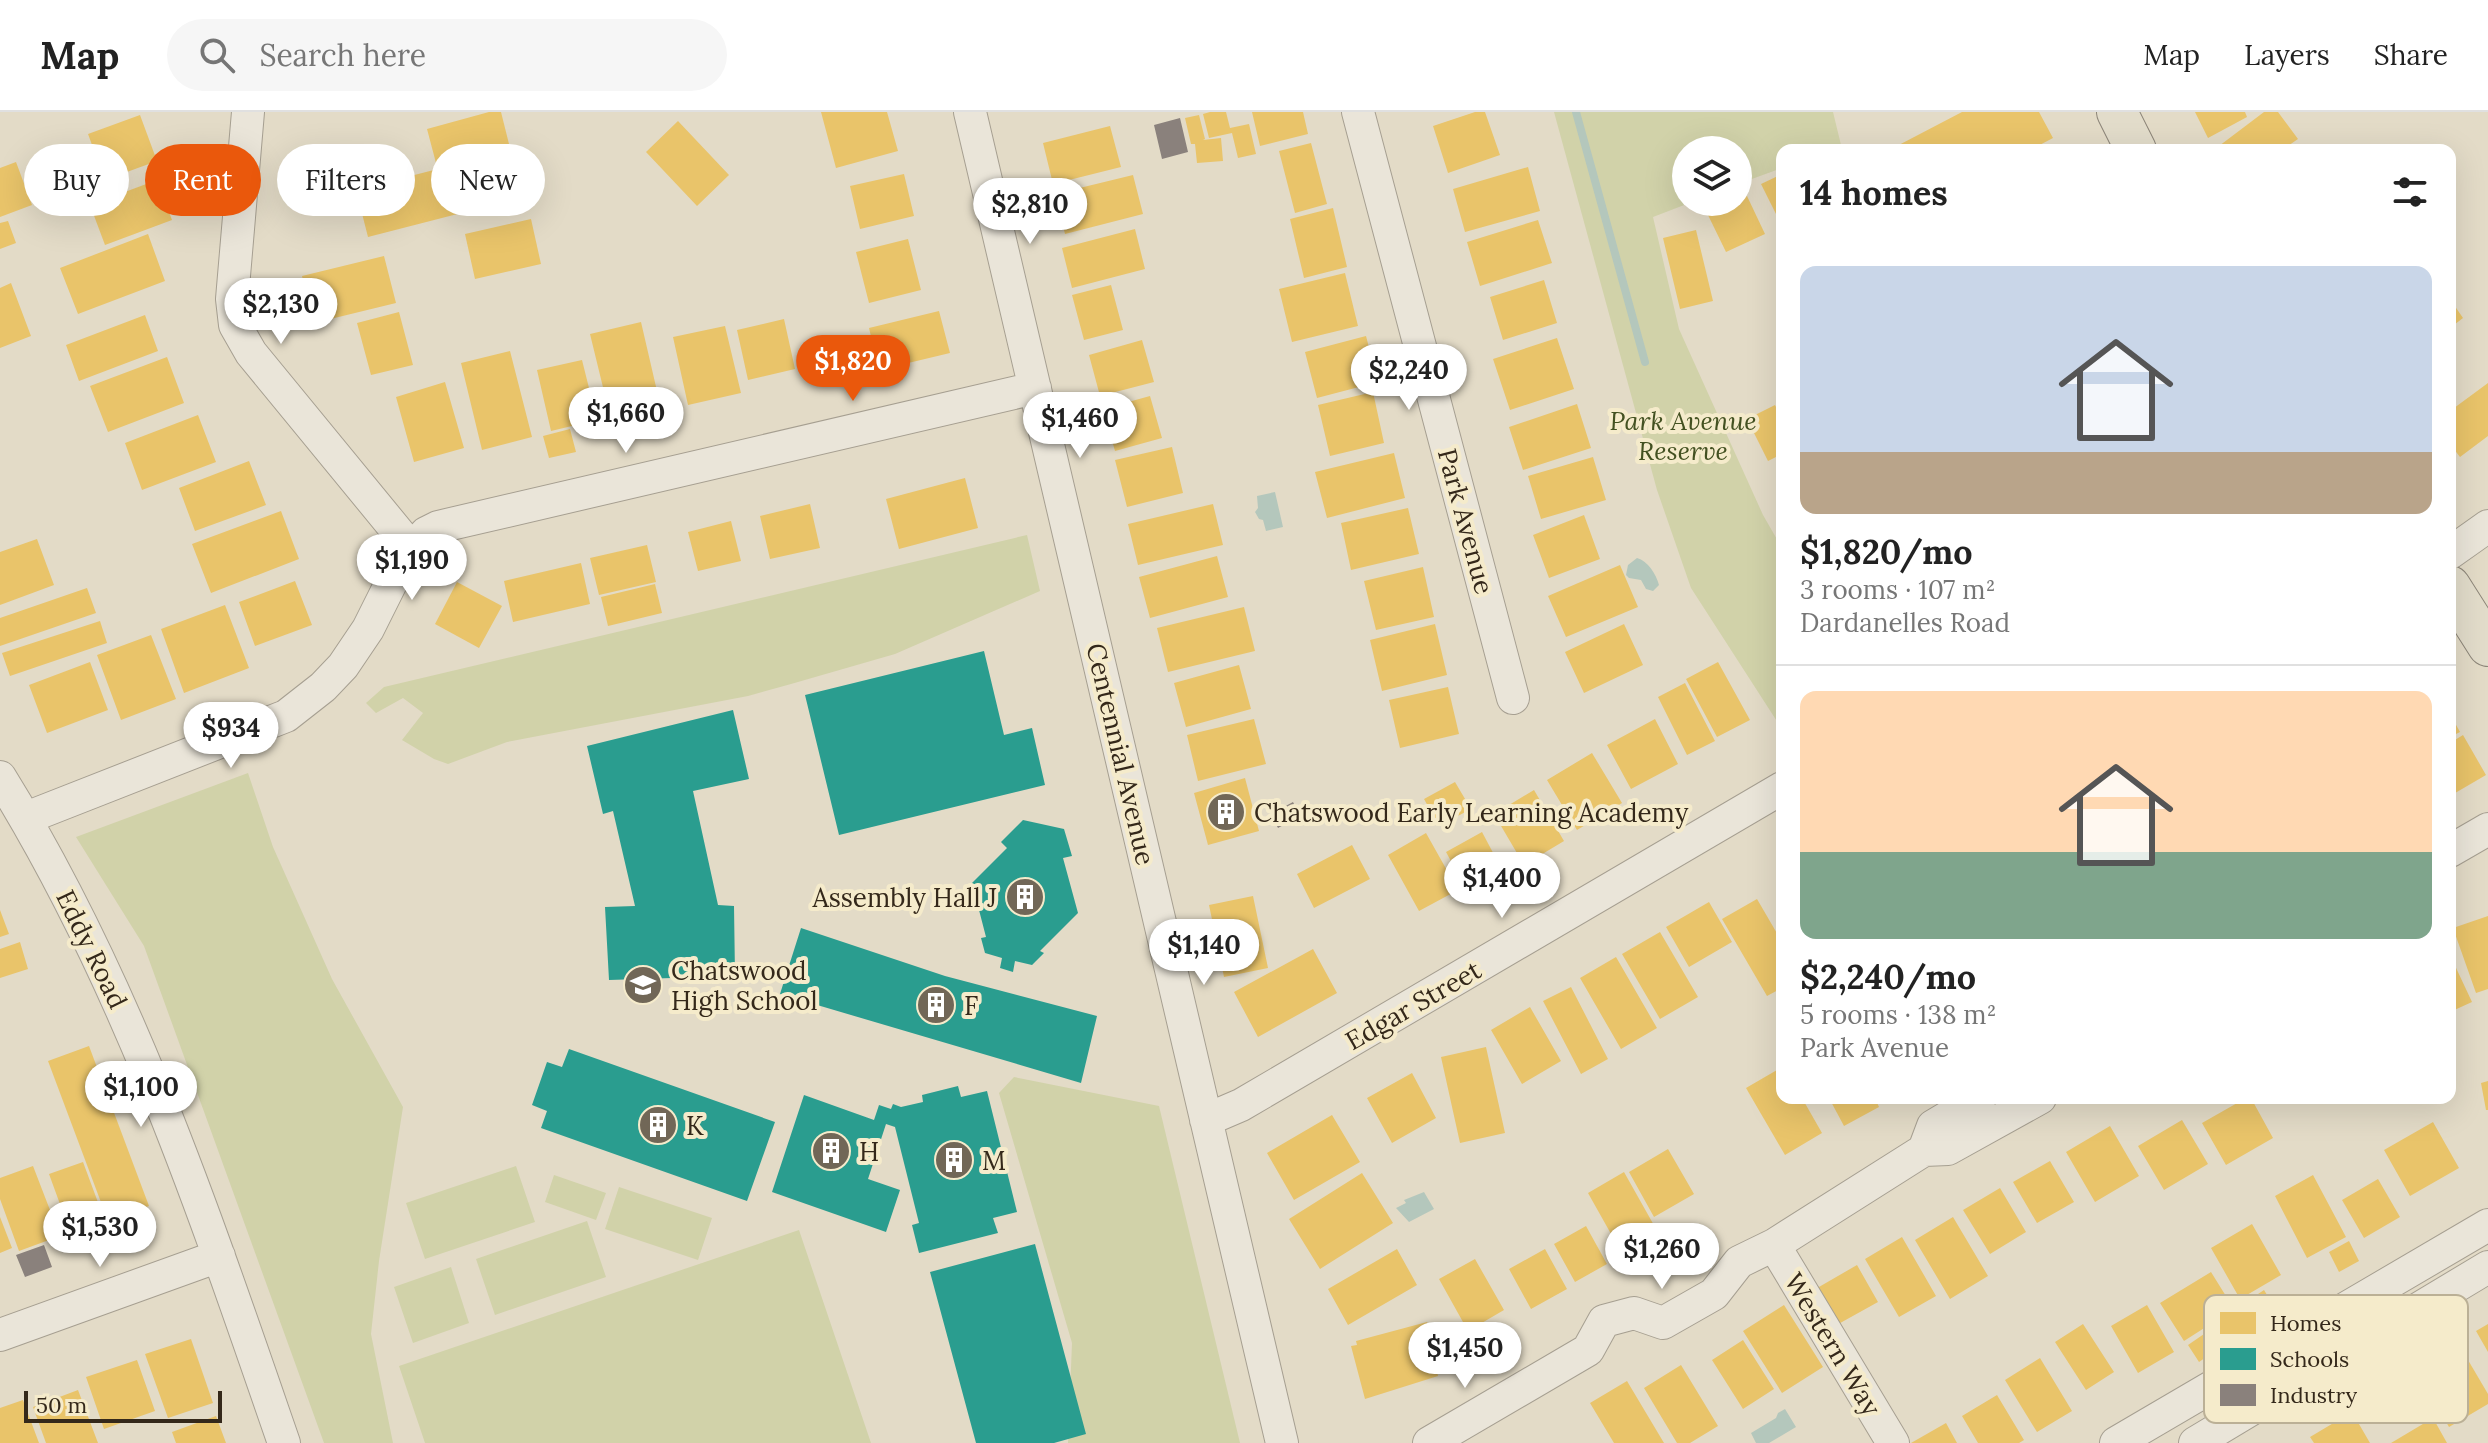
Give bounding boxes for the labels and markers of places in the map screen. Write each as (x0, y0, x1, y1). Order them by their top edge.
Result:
pin: $2,810 (965, 178, 1095, 246)
pin: $2,130 (216, 278, 346, 346)
pin: $1,820 (788, 335, 918, 403)
pin: $2,240 (1344, 344, 1474, 412)
pin: $1,660 (561, 387, 691, 455)
pin: $1,460 (1015, 392, 1145, 460)
pin: $1,190 (347, 534, 477, 602)
pin: $934 (184, 702, 278, 770)
building icon: Chatswood Early Learning Academy (1205, 791, 1247, 833)
place label: Chatswood Early Learning Academy (1254, 796, 1689, 829)
pin: $1,400 (1437, 852, 1567, 920)
building icon: Assembly Hall J (1004, 876, 1046, 918)
place label: Assembly Hall J (812, 881, 997, 914)
pin: $1,140 (1139, 919, 1269, 987)
place label: Chatswood High School (671, 954, 817, 1017)
school or university icon: Chatswood High School (622, 964, 664, 1006)
building icon: F (915, 984, 957, 1026)
place label: F (964, 989, 978, 1022)
pin: $1,100 (76, 1061, 206, 1129)
building icon: K (637, 1104, 679, 1146)
place label: K (686, 1109, 704, 1142)
building icon: H (810, 1130, 852, 1172)
place label: H (859, 1135, 879, 1168)
building icon: M (933, 1139, 975, 1181)
place label: M (982, 1144, 1006, 1177)
pin: $1,530 (35, 1201, 165, 1269)
pin: $1,260 (1597, 1223, 1727, 1291)
pin: $1,450 (1400, 1322, 1530, 1390)

